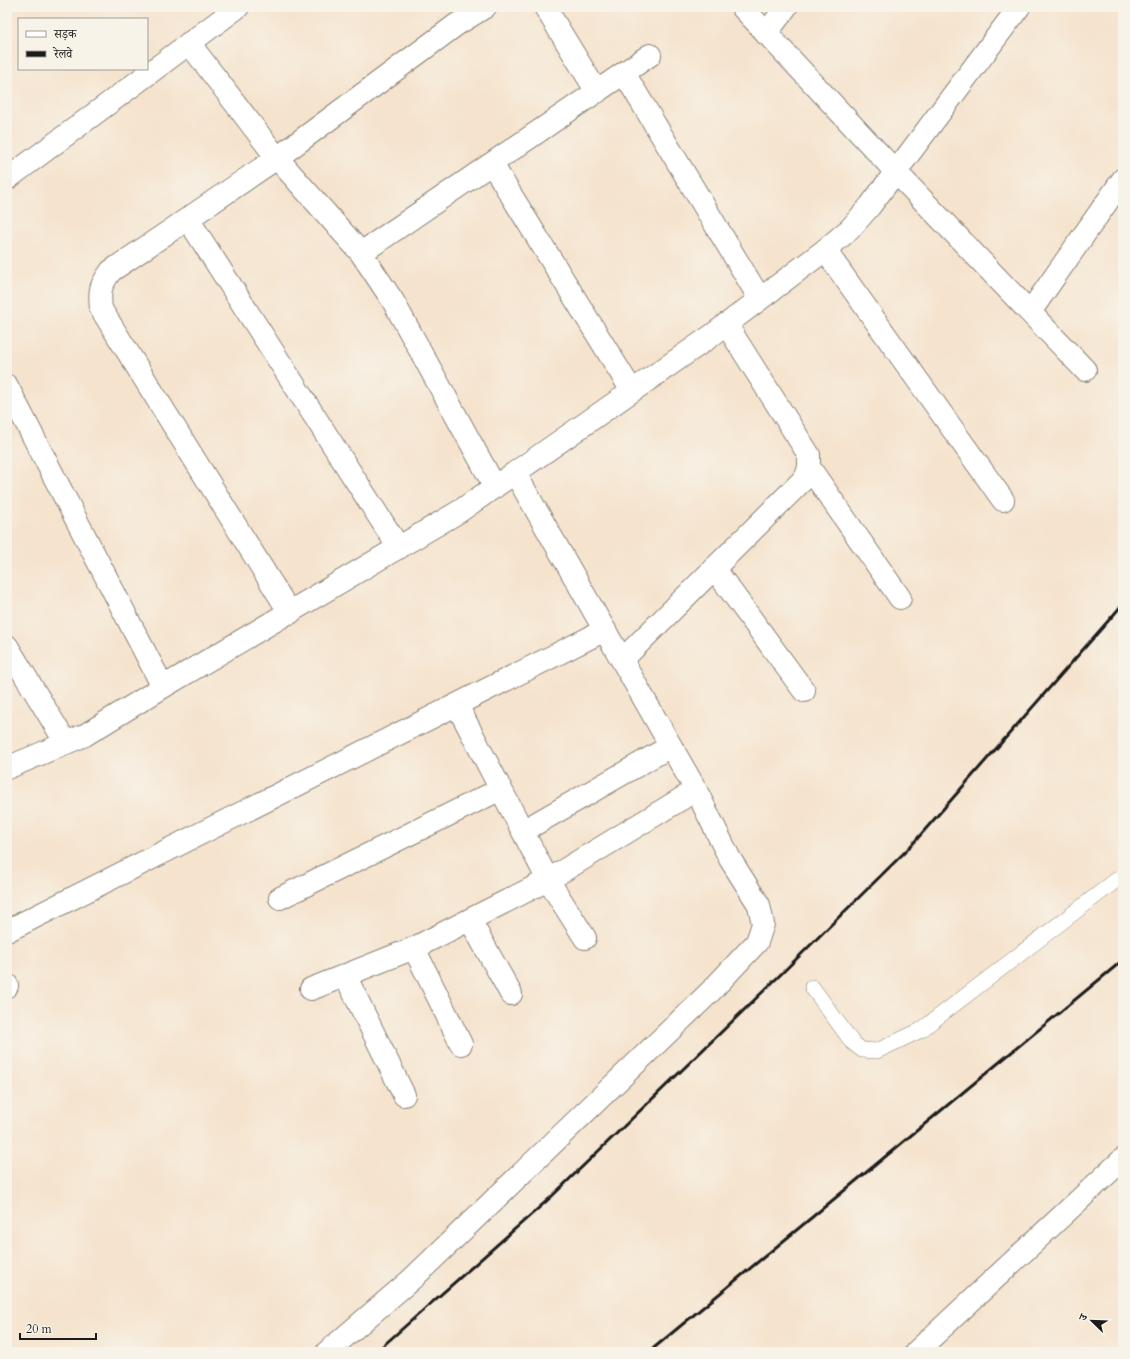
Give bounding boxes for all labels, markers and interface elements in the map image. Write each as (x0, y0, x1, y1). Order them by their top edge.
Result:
legend (18, 18, 148, 70)
text: सड़क (53, 26, 78, 42)
text: रेलवे (52, 46, 73, 62)
north arrow (1072, 1301, 1112, 1341)
text: उ (1075, 1310, 1092, 1324)
scale bar (20, 1315, 96, 1341)
text: 20 m (26, 1321, 53, 1337)

